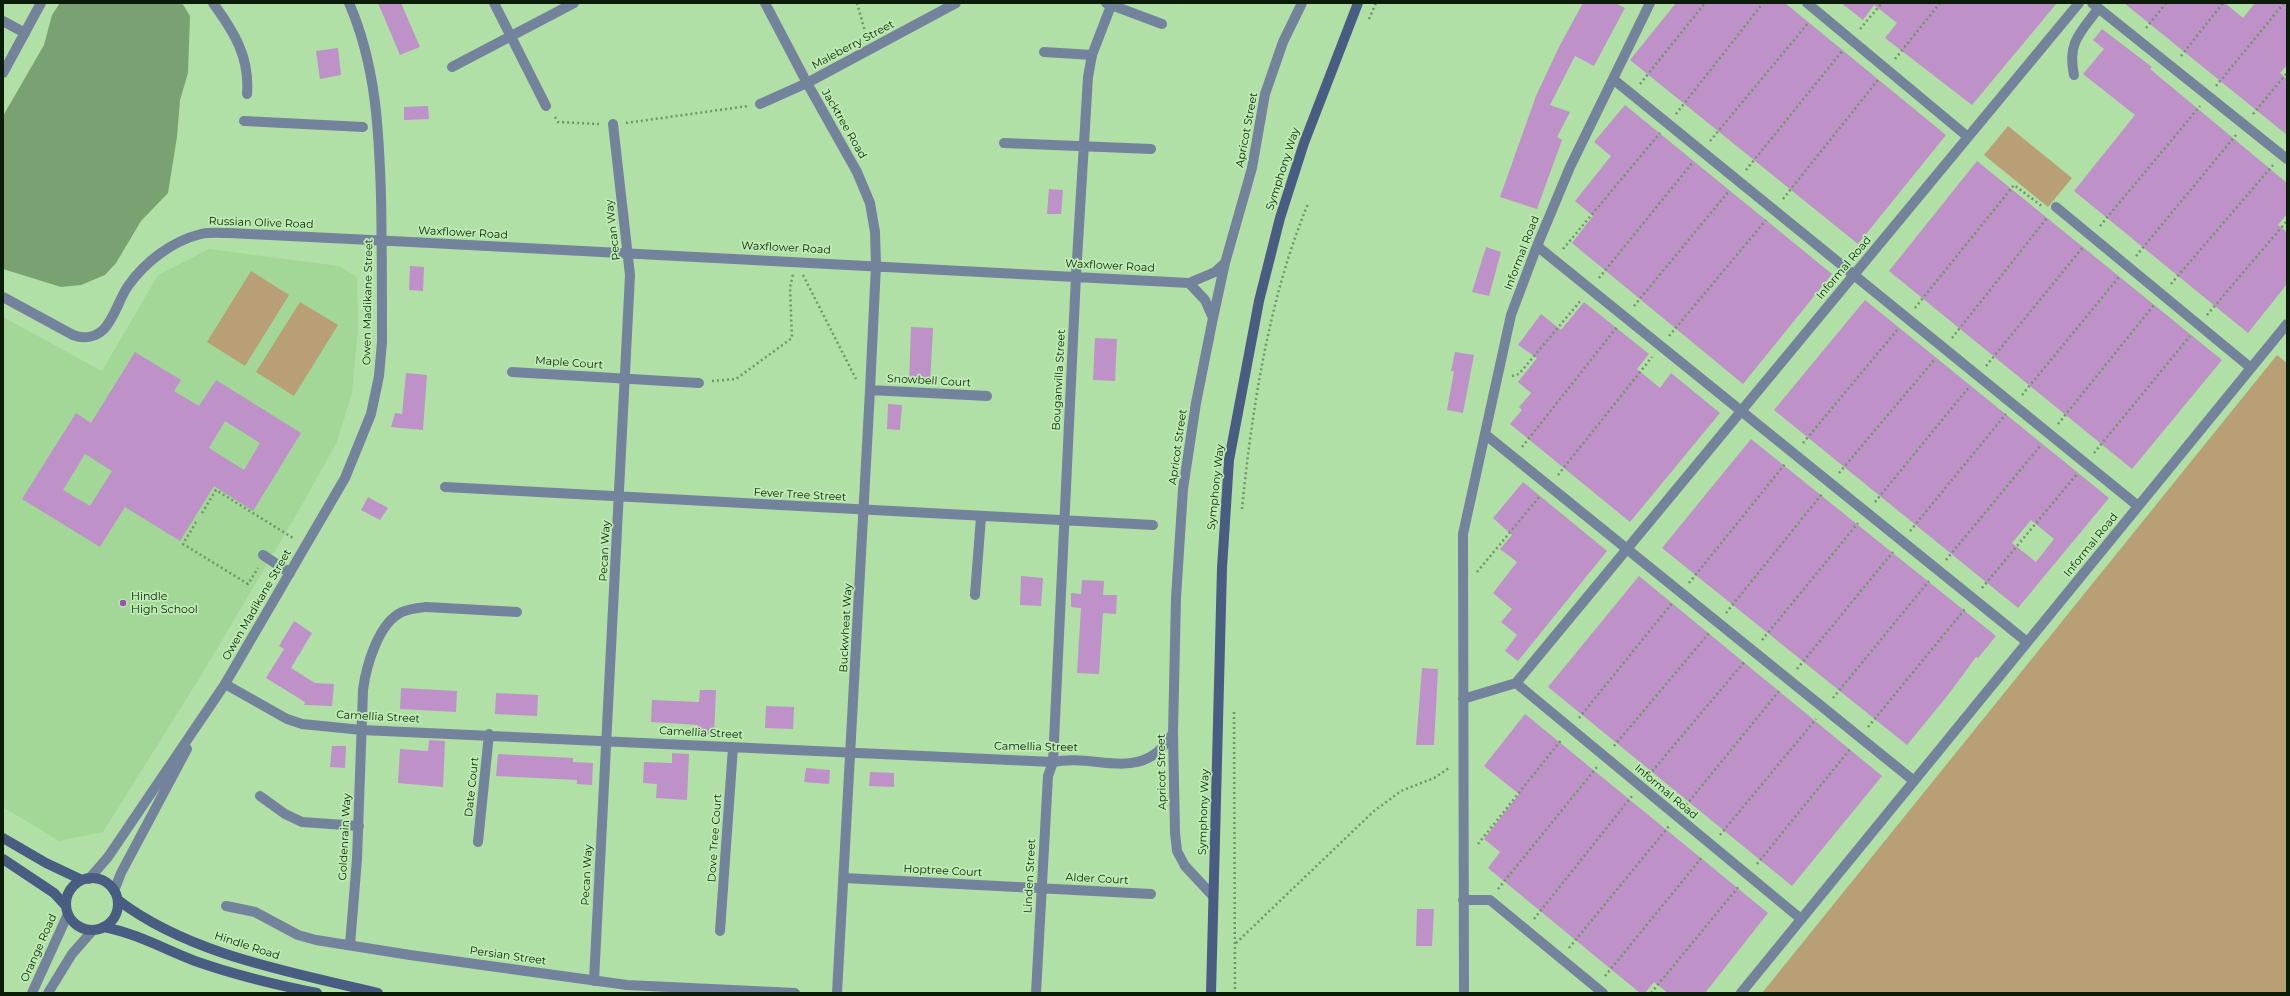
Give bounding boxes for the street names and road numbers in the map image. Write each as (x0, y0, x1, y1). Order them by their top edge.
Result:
street label: Maleberry Street (810, 18, 896, 72)
street label: Jacktree Road (819, 87, 869, 161)
street label: Apricot Street (1233, 91, 1261, 169)
street label: Symphony Way (1263, 126, 1303, 212)
street label: Pecan Way (603, 199, 623, 261)
street label: Informal Road (1502, 214, 1542, 292)
street label: Russian Olive Road (208, 215, 314, 231)
street label: Waxflower Road (418, 224, 508, 242)
street label: Informal Road (1814, 234, 1874, 302)
street label: Owen Madikane Street (360, 239, 376, 365)
street label: Waxflower Road (741, 239, 831, 257)
street label: Waxflower Road (1065, 257, 1155, 275)
street label: Bouganvilla Street (1050, 329, 1068, 431)
street label: Maple Court (535, 354, 603, 372)
street label: Snowbell Court (887, 372, 971, 390)
street label: Apricot Street (1166, 408, 1190, 486)
street label: Symphony Way (1205, 443, 1227, 531)
street label: Fever Tree Street (753, 486, 847, 504)
street label: Informal Road (2061, 510, 2121, 580)
street label: Pecan Way (597, 520, 613, 582)
street label: Owen Madikane Street (220, 547, 294, 663)
street label: Buckwheat Way (837, 583, 855, 673)
street label: Camellia Street (336, 708, 420, 726)
street label: Camellia Street (659, 724, 743, 742)
street label: Apricot Street (1155, 734, 1169, 810)
street label: Camellia Street (994, 740, 1078, 754)
street label: Date Court (462, 756, 482, 818)
street label: Informal Road (1632, 762, 1700, 822)
street label: Symphony Way (1196, 769, 1212, 855)
street label: Goldenrain Way (336, 793, 354, 881)
street label: Dove Tree Court (705, 793, 725, 883)
street label: Linden Street (1021, 838, 1039, 914)
street label: Pecan Way (579, 844, 595, 906)
street label: Hoptree Court (903, 862, 983, 880)
street label: Alder Court (1065, 871, 1129, 887)
street label: Orange Road (18, 912, 60, 984)
street label: Hindle Road (213, 929, 281, 963)
street label: Persian Street (469, 944, 547, 968)

